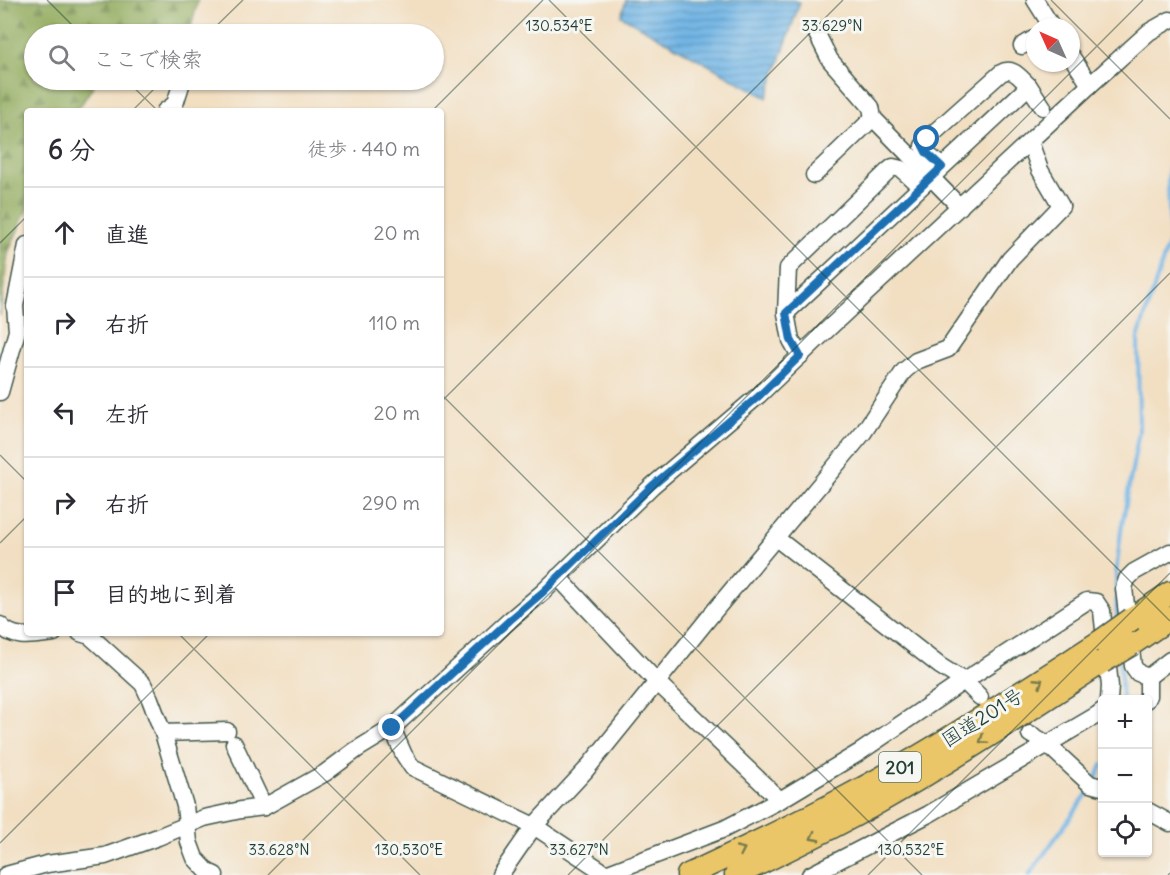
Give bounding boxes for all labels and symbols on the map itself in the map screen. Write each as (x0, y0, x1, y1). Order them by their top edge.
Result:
text: 130.534°E (525, 16, 593, 35)
text: 33.629°N (801, 16, 863, 35)
north arrow (1026, 18, 1080, 72)
route start (913, 125, 939, 151)
one-way arrow (1032, 678, 1043, 689)
street label: 国道201号 (936, 682, 1028, 752)
route end (378, 714, 404, 740)
one-way arrow (979, 733, 990, 744)
road number: 201 (879, 752, 921, 782)
one-way arrow (809, 830, 820, 841)
text: 33.628°N (248, 840, 310, 859)
text: 130.530°E (375, 840, 443, 859)
text: 33.627°N (549, 840, 609, 859)
text: 130.532°E (878, 840, 944, 859)
one-way arrow (735, 846, 746, 858)

